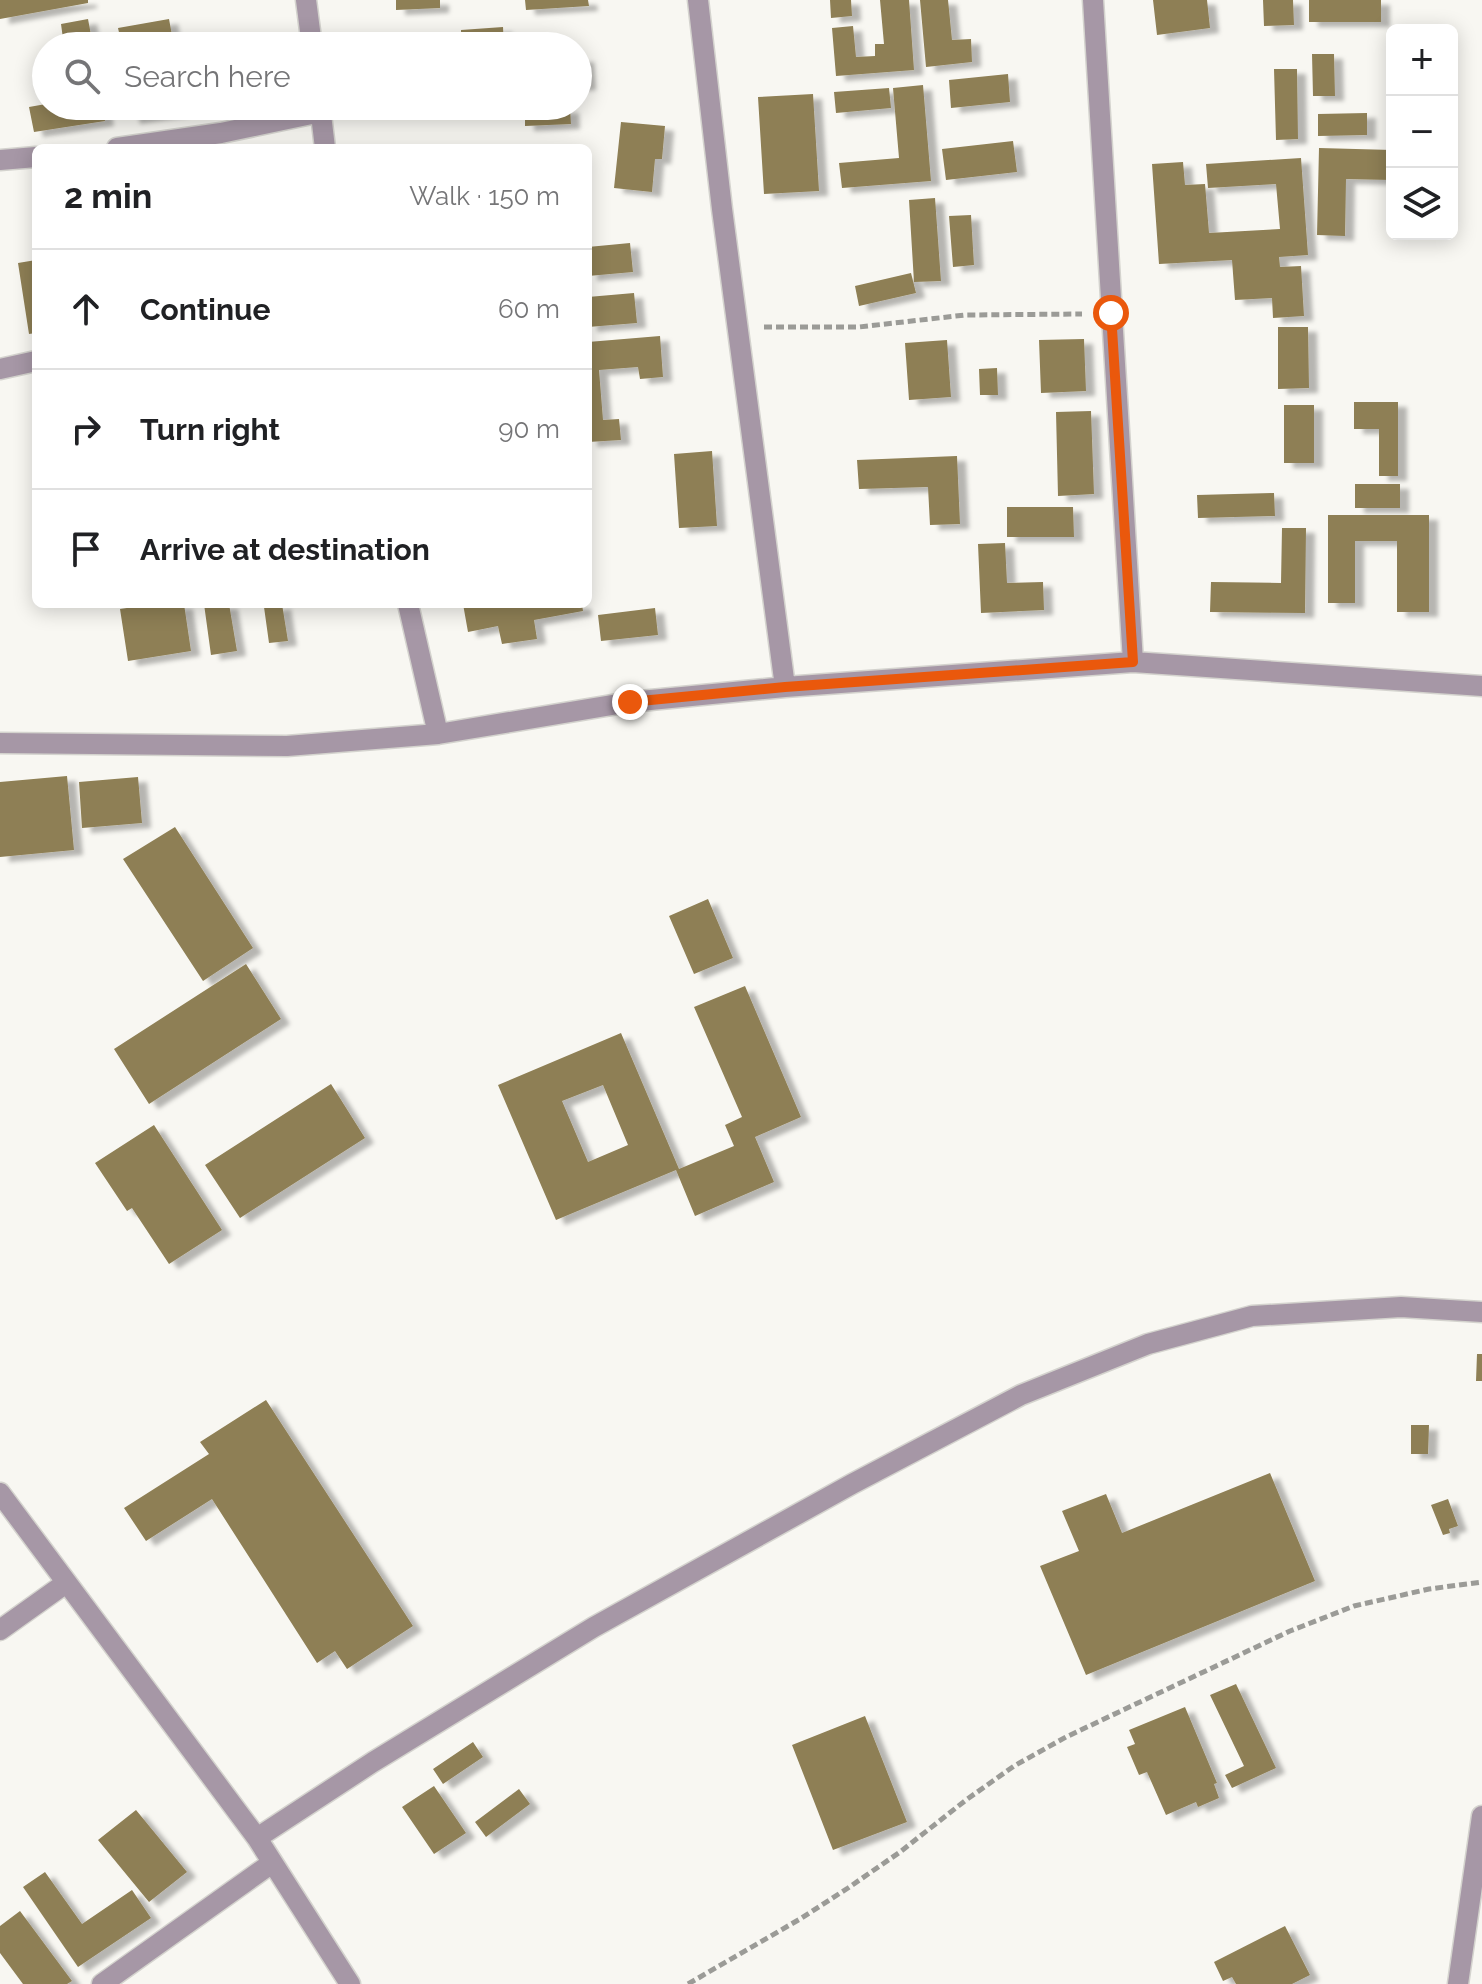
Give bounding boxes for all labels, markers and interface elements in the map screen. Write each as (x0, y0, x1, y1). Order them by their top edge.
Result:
map controls (1386, 24, 1458, 240)
button: + (1386, 24, 1458, 96)
search box (32, 32, 592, 120)
icon: search (60, 54, 104, 98)
text: Search here (124, 59, 291, 94)
button: − (1386, 96, 1458, 168)
button: layers (1386, 168, 1458, 240)
text: 2 min (64, 176, 152, 216)
text: Walk · 150 m (409, 181, 560, 211)
icon: ahead (64, 287, 108, 331)
text: Continue (140, 292, 271, 327)
text: 60 m (498, 294, 560, 324)
route start (1093, 295, 1129, 331)
icon: right (64, 407, 108, 451)
text: Turn right (140, 412, 280, 447)
text: 90 m (498, 414, 560, 444)
icon: arrive (64, 527, 108, 571)
text: Arrive at destination (140, 532, 430, 567)
route end (612, 684, 648, 720)

